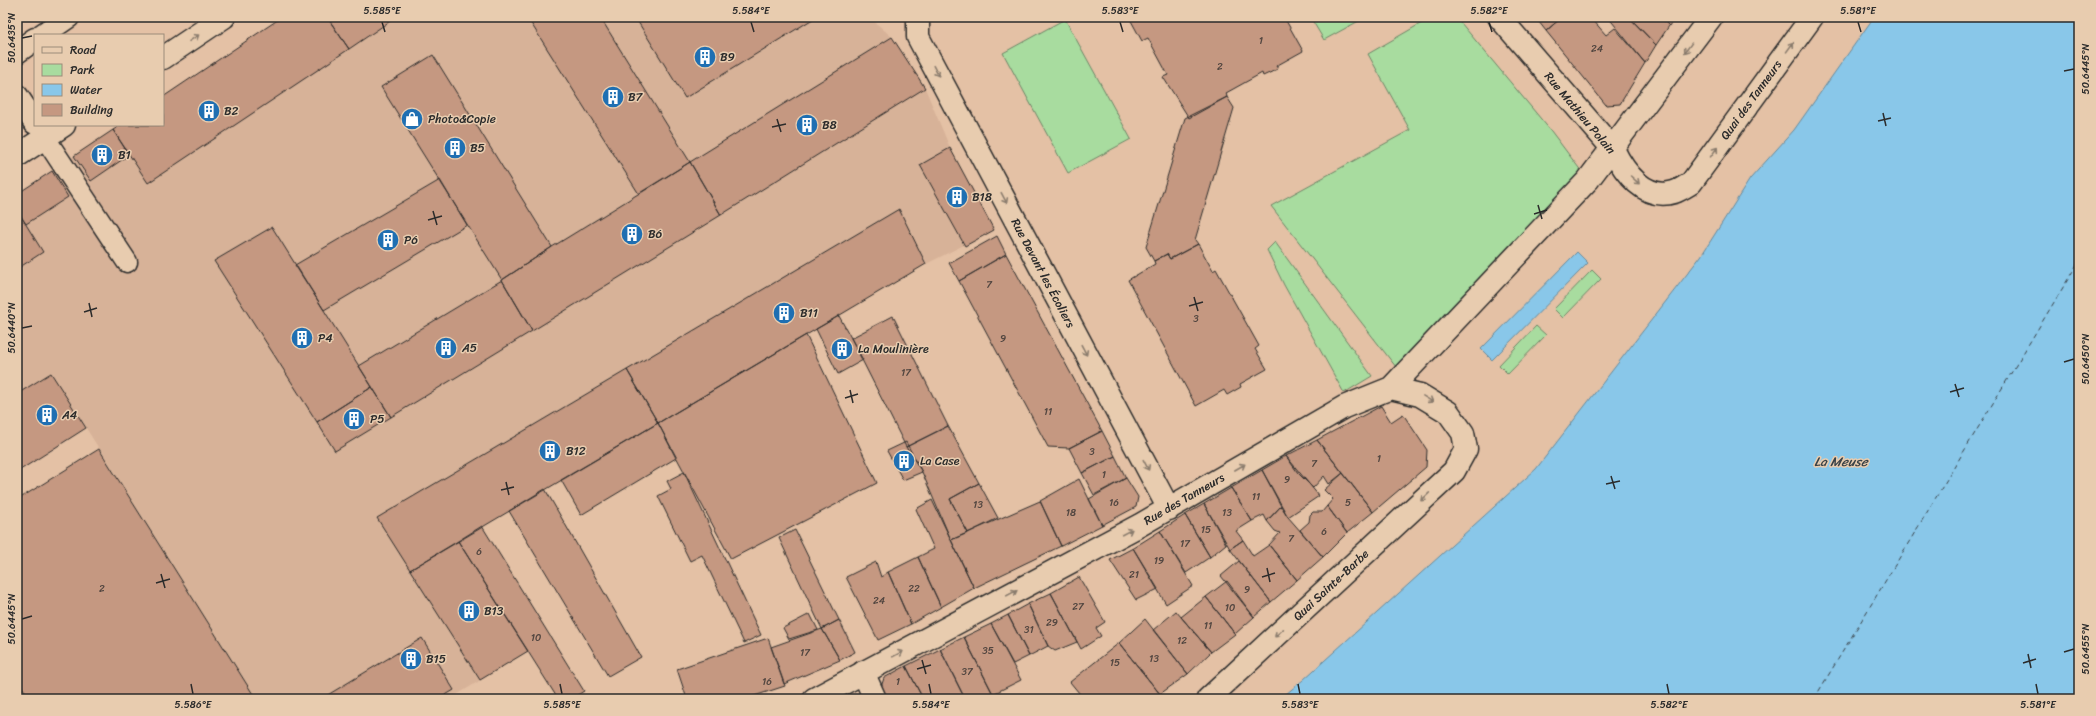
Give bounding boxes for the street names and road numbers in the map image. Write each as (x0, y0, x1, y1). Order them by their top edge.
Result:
street label: Quai des Tanneurs (1714, 55, 1788, 145)
street label: Rue Mathieu Polain (1539, 67, 1622, 160)
street label: Rue Devant les Écoliers (1005, 214, 1081, 332)
street label: Rue des Tanneurs (1139, 467, 1229, 531)
street label: Quai Sainte-Barbe (1288, 544, 1374, 626)

